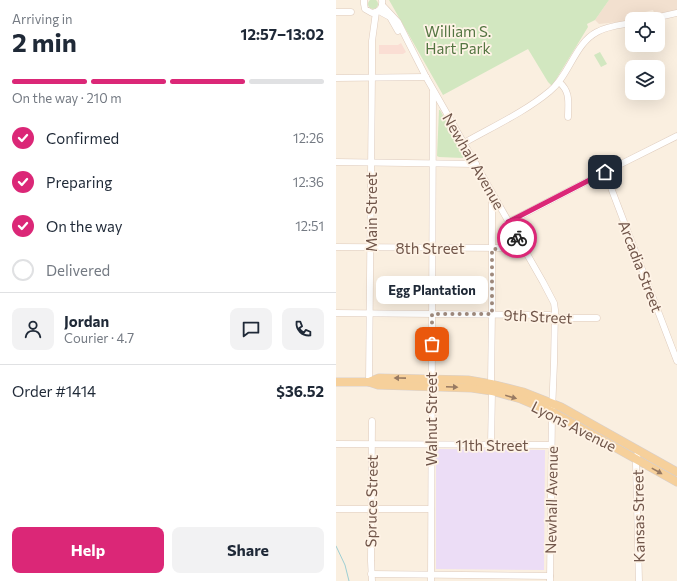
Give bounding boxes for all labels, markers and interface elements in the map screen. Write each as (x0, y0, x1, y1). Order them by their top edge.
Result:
text: Arriving in (12, 11, 72, 27)
map controls (625, 12, 665, 100)
button: locate (625, 12, 665, 52)
park label: William S. Hart Park (425, 22, 491, 57)
text: 12:57–13:02 (241, 25, 324, 43)
text: 2 min (12, 26, 77, 57)
button: layers (625, 60, 665, 100)
text: On the way · 210 m (12, 90, 121, 106)
street label: Newhall Avenue (439, 110, 509, 212)
icon: check (12, 127, 34, 149)
text: Confirmed (46, 129, 119, 147)
text: 12:26 (293, 130, 324, 146)
pin (588, 155, 622, 189)
icon: home (594, 161, 616, 183)
icon: check (12, 171, 34, 193)
street label: Main Street (362, 172, 380, 252)
text: Preparing (46, 173, 112, 191)
text: 12:36 (293, 174, 324, 190)
icon: check (12, 215, 34, 237)
text: On the way (46, 217, 123, 235)
text: 12:51 (295, 218, 324, 234)
courier (497, 218, 537, 258)
street label: Arcadia Street (615, 218, 667, 314)
icon: bike (506, 227, 528, 249)
street label: 8th Street (395, 239, 465, 257)
text: Delivered (46, 261, 110, 279)
callout: Egg Plantation (376, 276, 488, 304)
text: Egg Plantation (388, 282, 476, 298)
street label: 9th Street (503, 305, 573, 327)
button: person (12, 308, 54, 350)
button: chat (230, 308, 272, 350)
button: phone (282, 308, 324, 350)
text: Jordan (64, 312, 109, 330)
pin (415, 327, 449, 361)
text: Courier · 4.7 (64, 330, 134, 346)
icon: bag (421, 333, 443, 355)
street label: Walnut Street (422, 372, 440, 466)
one-way arrow (394, 375, 406, 382)
text: Order #1414 (12, 382, 96, 400)
text: $36.52 (276, 382, 324, 400)
one-way arrow (446, 384, 459, 390)
one-way arrow (506, 394, 518, 400)
street label: Lyons Avenue (529, 397, 620, 455)
street label: 11th Street (456, 436, 528, 454)
street label: Newhall Avenue (541, 446, 561, 554)
street label: Spruce Street (361, 455, 381, 547)
one-way arrow (651, 467, 663, 474)
street label: Kansas Street (628, 469, 648, 563)
button: Help (12, 527, 164, 573)
button: Share (172, 527, 324, 573)

